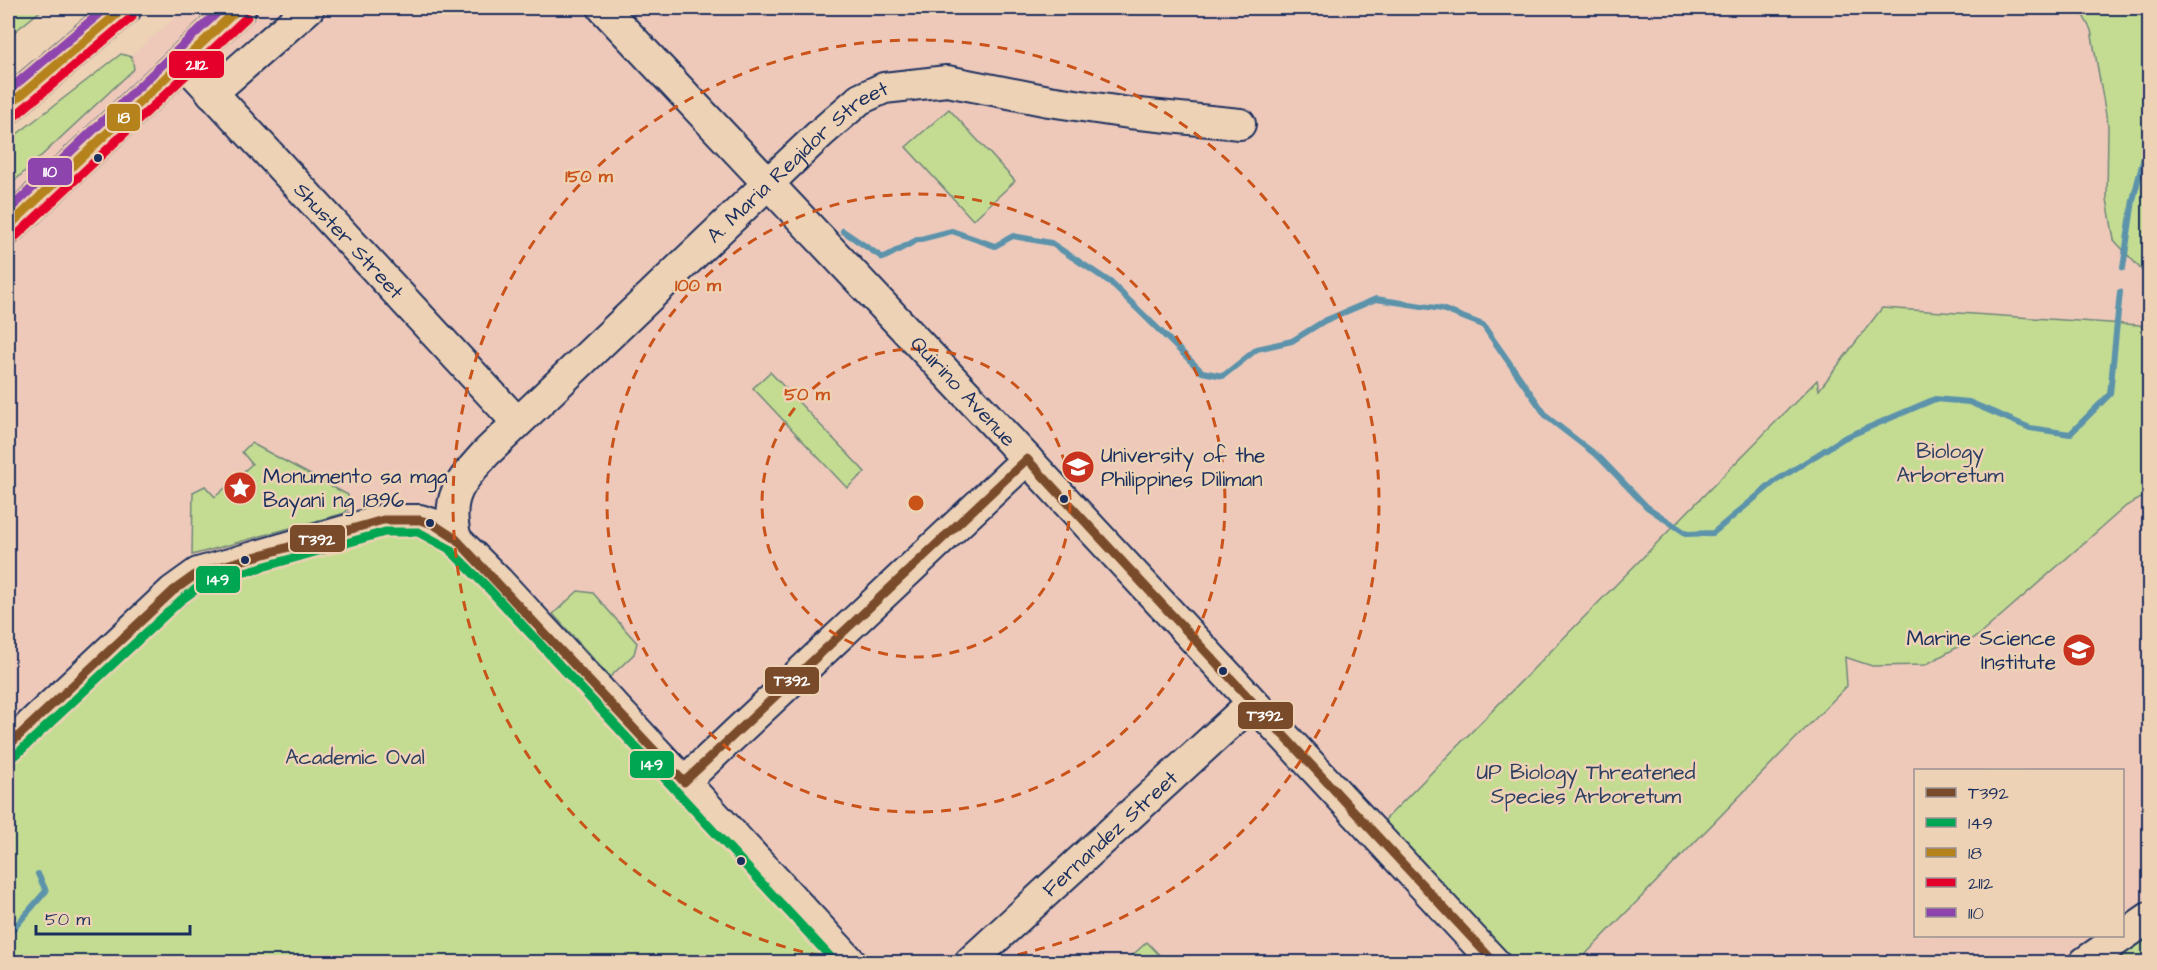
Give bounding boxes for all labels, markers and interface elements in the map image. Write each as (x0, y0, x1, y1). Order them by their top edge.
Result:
line badge: 2112 (168, 50, 225, 79)
text: 2112 (185, 54, 209, 76)
street label: A. Maria Regidor Street (700, 73, 893, 249)
line badge: 18 (106, 103, 141, 132)
text: 18 (118, 107, 131, 129)
unlabelled marker (92, 152, 104, 164)
line badge: 110 (27, 157, 73, 186)
text: 110 (43, 161, 57, 183)
text: 150 m (565, 164, 614, 189)
street label: Shuster Street (288, 176, 411, 306)
text: 100 m (675, 273, 722, 298)
street label: Quirino Avenue (904, 329, 1023, 453)
text: 50 m (784, 382, 831, 407)
park label: Biology Arboretum (1896, 437, 2004, 490)
place label: University of the Philippines Diliman (1101, 441, 1265, 495)
school or university icon: University of the Philippines Diliman (1060, 449, 1096, 485)
place label: Monumento sa mga Bayani ng 1896 (263, 462, 448, 517)
place icon: Monumento sa mga Bayani ng 1896 (222, 470, 258, 506)
centre of rings (906, 493, 926, 513)
unlabelled marker (1058, 493, 1070, 505)
unlabelled marker (424, 517, 436, 529)
line badge: T392 (289, 524, 346, 553)
text: T392 (298, 529, 336, 551)
unlabelled marker (239, 554, 251, 566)
line badge: 149 (195, 565, 241, 594)
text: 149 (207, 569, 229, 591)
place label: Marine Science Institute (1906, 624, 2056, 677)
school or university icon: Marine Science Institute (2061, 632, 2097, 668)
unlabelled marker (1217, 665, 1229, 677)
line badge: T392 (764, 666, 820, 695)
text: T392 (773, 670, 811, 692)
line badge: T392 (1237, 701, 1294, 730)
text: T392 (1246, 705, 1284, 727)
park label: Academic Oval (285, 743, 425, 772)
line badge: 149 (629, 750, 675, 779)
text: 149 (641, 754, 663, 776)
park label: UP Biology Threatened Species Arboretum (1477, 758, 1696, 812)
street label: Fernandez Street (1036, 763, 1185, 903)
legend (1914, 769, 2124, 937)
text: T392 (1968, 781, 2010, 806)
text: 149 (1968, 811, 1993, 836)
text: 18 (1968, 841, 1982, 866)
unlabelled marker (735, 855, 747, 867)
text: 2112 (1968, 871, 1994, 896)
scale bar (36, 898, 190, 936)
text: 110 (1968, 901, 1984, 926)
text: 50 m (45, 907, 90, 932)

